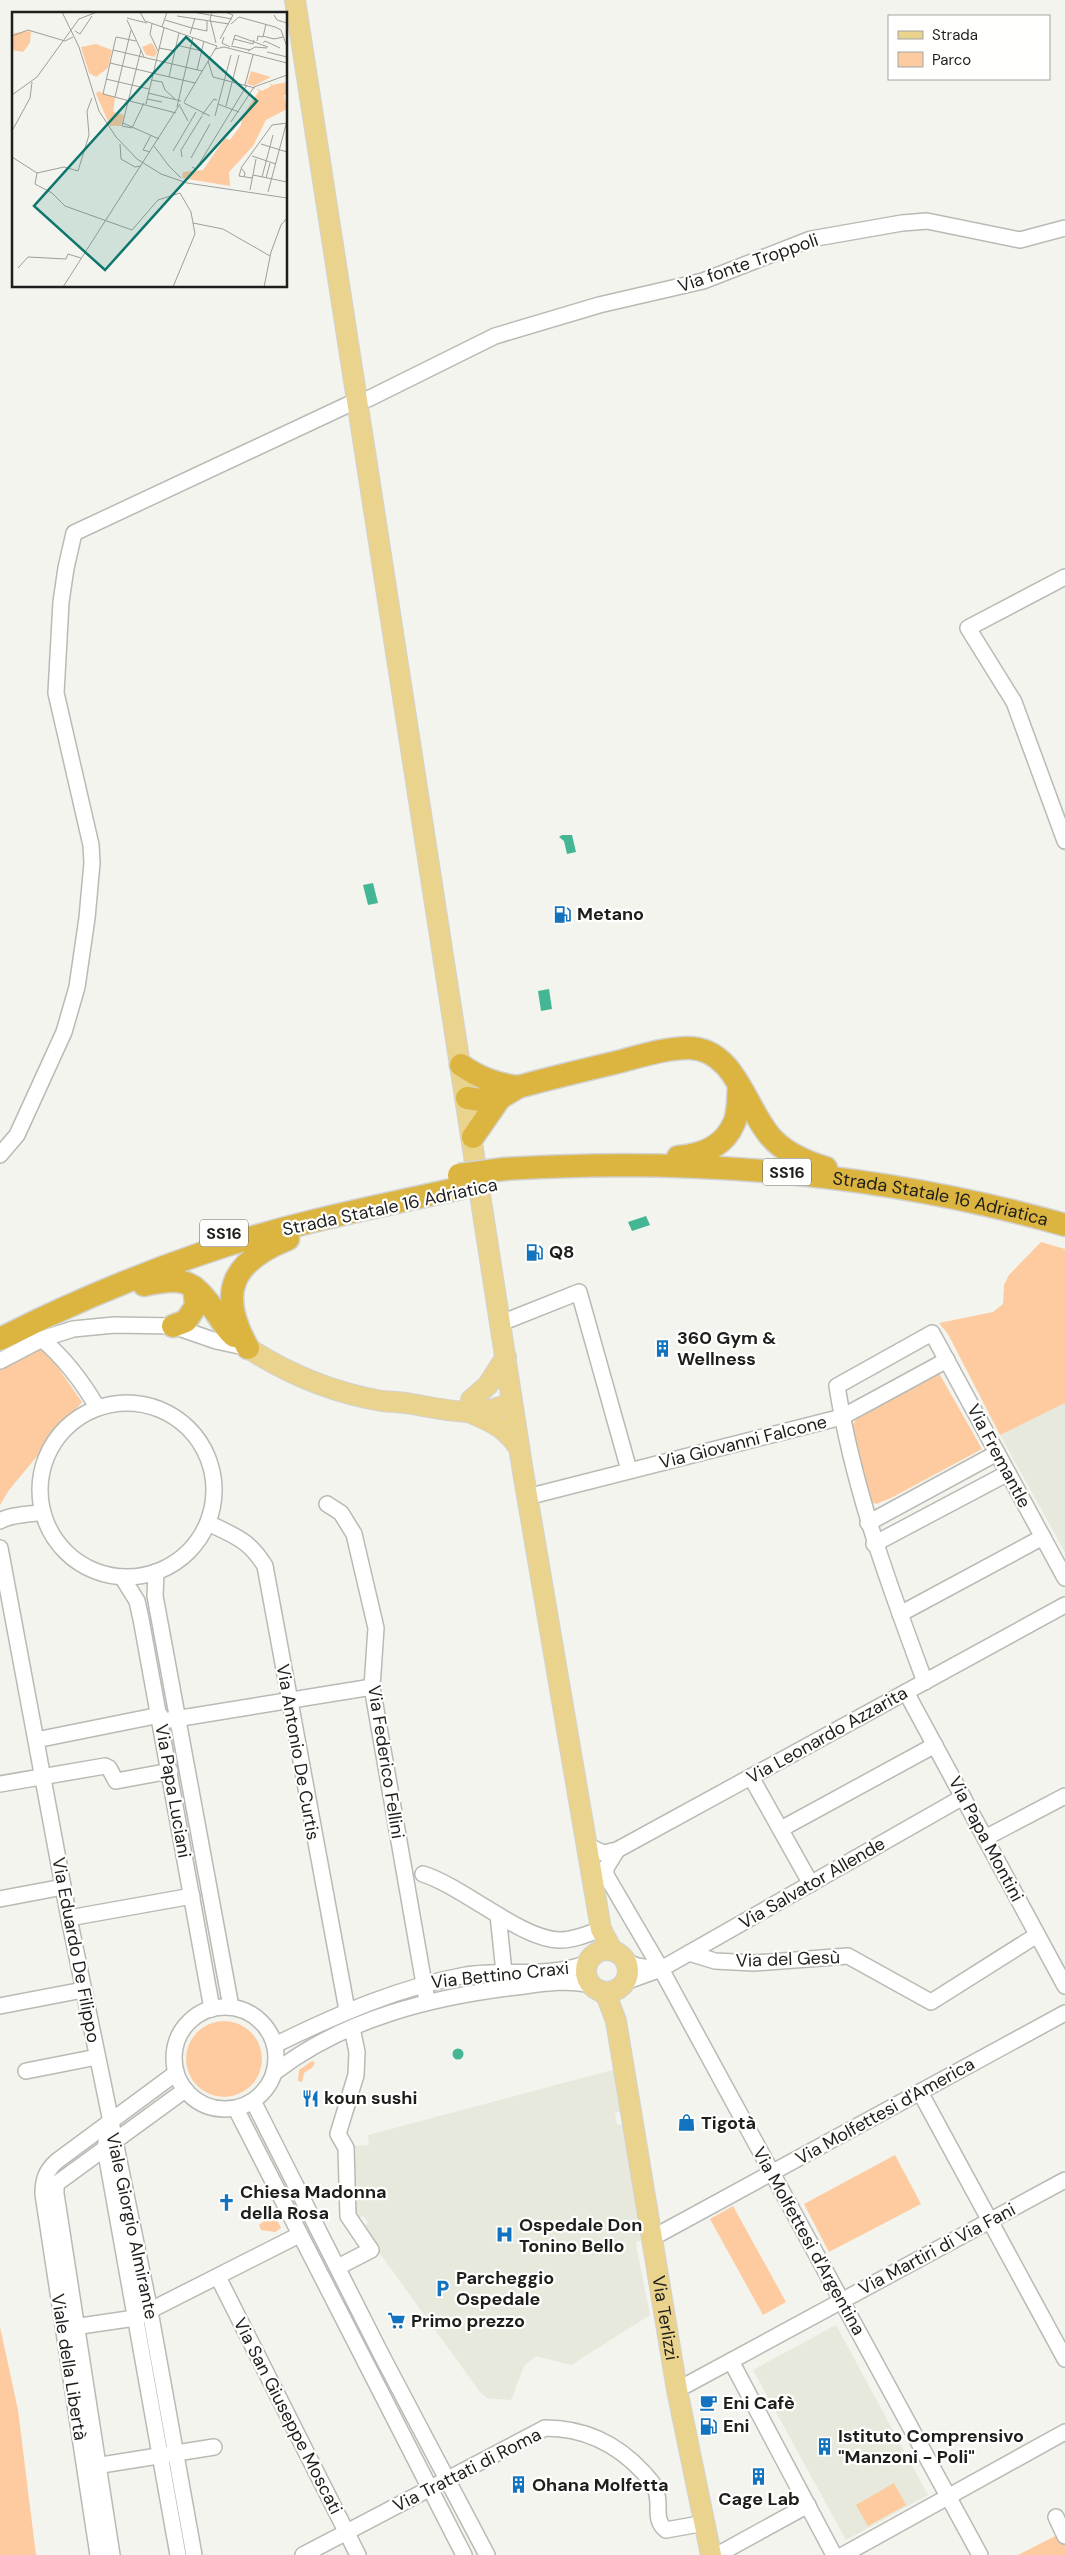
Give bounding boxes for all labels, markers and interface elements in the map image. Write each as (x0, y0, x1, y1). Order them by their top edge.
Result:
inset map (12, 12, 288, 288)
legend (888, 15, 1050, 80)
text: Strada (932, 25, 978, 45)
text: Parco (932, 50, 971, 70)
street label: Via fonte Troppoli (675, 228, 821, 298)
place label: Metano (577, 902, 644, 926)
fuel station icon: Metano (553, 904, 573, 924)
road number: SS16 (763, 1158, 811, 1186)
street label: Strada Statale 16 Adriatica (831, 1166, 1051, 1232)
street label: Strada Statale 16 Adriatica (280, 1172, 500, 1242)
road number: SS16 (200, 1220, 248, 1246)
place label: Q8 (549, 1240, 575, 1264)
fuel station icon: Q8 (525, 1242, 545, 1262)
place label: 360 Gym & Wellness (677, 1326, 776, 1371)
building icon: 360 Gym & Wellness (653, 1338, 673, 1358)
street label: Via Fremantle (962, 1400, 1036, 1512)
street label: Via Giovanni Falcone (657, 1410, 829, 1474)
street label: Via Antonio De Curtis (271, 1662, 325, 1842)
street label: Via Leonardo Azzarita (742, 1681, 912, 1789)
street label: Via Federico Fellini (362, 1683, 410, 1841)
street label: Via Papa Luciani (149, 1722, 197, 1860)
street label: Via Papa Montini (943, 1772, 1029, 1906)
street label: Via Salvator Allende (735, 1831, 889, 1935)
street label: Via Eduardo De Filippo (46, 1855, 106, 2045)
street label: Via del Gesù (735, 1945, 841, 1973)
street label: Via Bettino Craxi (430, 1956, 570, 1994)
street label: Via Molfettesi d'America (791, 2052, 979, 2170)
place label: koun sushi (324, 2086, 417, 2110)
restaurant icon: koun sushi (300, 2088, 320, 2108)
place label: Tigotà (701, 2111, 756, 2135)
shop icon: Tigotà (677, 2113, 697, 2133)
street label: Viale Giorgio Almirante (100, 2130, 164, 2322)
street label: Via Molfettesi d'Argentina (747, 2143, 871, 2339)
place label: Chiesa Madonna della Rosa (240, 2180, 387, 2225)
church icon: Chiesa Madonna della Rosa (216, 2192, 236, 2212)
street label: Via Martiri di Via Fani (854, 2197, 1020, 2301)
place label: Ospedale Don Tonino Bello (519, 2213, 642, 2258)
hospital icon: Ospedale Don Tonino Bello (495, 2225, 515, 2245)
place label: Parcheggio Ospedale (456, 2266, 554, 2311)
street label: Via Terlizzi (646, 2274, 684, 2362)
parking icon: Parcheggio Ospedale (432, 2278, 452, 2298)
street label: Viale della Libertà (46, 2292, 92, 2442)
place label: Primo prezzo (411, 2309, 525, 2333)
supermarket icon: Primo prezzo (387, 2311, 407, 2331)
street label: Via San Giuseppe Moscati (228, 2314, 348, 2518)
place label: Eni Cafè (723, 2391, 795, 2415)
cafe icon: Eni Cafè (699, 2393, 719, 2413)
place label: Eni (723, 2414, 750, 2438)
fuel station icon: Eni (699, 2416, 719, 2436)
street label: Via Trattati di Roma (389, 2422, 545, 2518)
place label: Istituto Comprensivo "Manzoni - Poli" (838, 2424, 1024, 2469)
building icon: Istituto Comprensivo "Manzoni - Poli" (814, 2436, 834, 2456)
building icon: Cage Lab (749, 2466, 769, 2486)
place label: Ohana Molfetta (532, 2473, 669, 2497)
building icon: Ohana Molfetta (508, 2475, 528, 2495)
place label: Cage Lab (718, 2487, 800, 2511)

